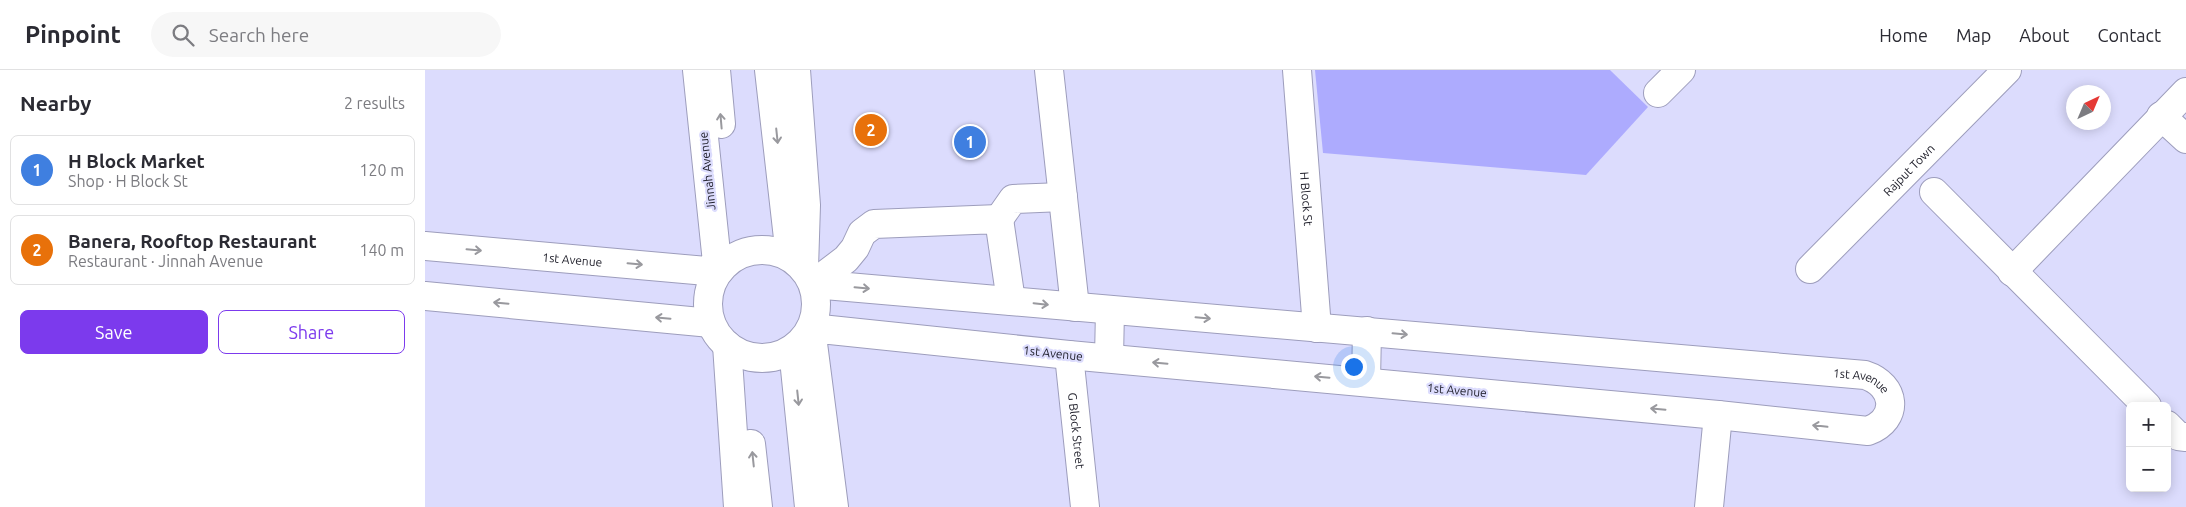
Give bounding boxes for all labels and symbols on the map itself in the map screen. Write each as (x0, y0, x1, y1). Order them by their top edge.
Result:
north arrow (2066, 85, 2111, 130)
pin: 2 (855, 111, 887, 149)
one-way arrow (716, 114, 726, 130)
pin: 1 (954, 123, 986, 161)
one-way arrow (772, 128, 781, 144)
street label: Jinnah Avenue (696, 131, 718, 211)
street label: Rajput Town (1880, 141, 1937, 198)
street label: H Block St (1298, 171, 1316, 226)
one-way arrow (465, 245, 481, 255)
street label: 1st Avenue (542, 250, 603, 268)
one-way arrow (627, 259, 643, 269)
one-way arrow (853, 284, 869, 293)
one-way arrow (493, 298, 509, 308)
one-way arrow (1033, 299, 1049, 309)
one-way arrow (655, 313, 671, 323)
one-way arrow (1195, 313, 1211, 323)
one-way arrow (1391, 329, 1407, 339)
street label: 1st Avenue (1023, 343, 1083, 363)
your location (1341, 354, 1367, 380)
one-way arrow (1153, 358, 1169, 368)
street label: 1st Avenue (1833, 366, 1892, 395)
one-way arrow (1314, 372, 1330, 382)
street label: 1st Avenue (1427, 381, 1487, 399)
one-way arrow (793, 389, 803, 405)
street label: G Block Street (1066, 392, 1087, 470)
one-way arrow (1650, 404, 1666, 414)
one-way arrow (1812, 421, 1828, 431)
one-way arrow (748, 451, 758, 467)

